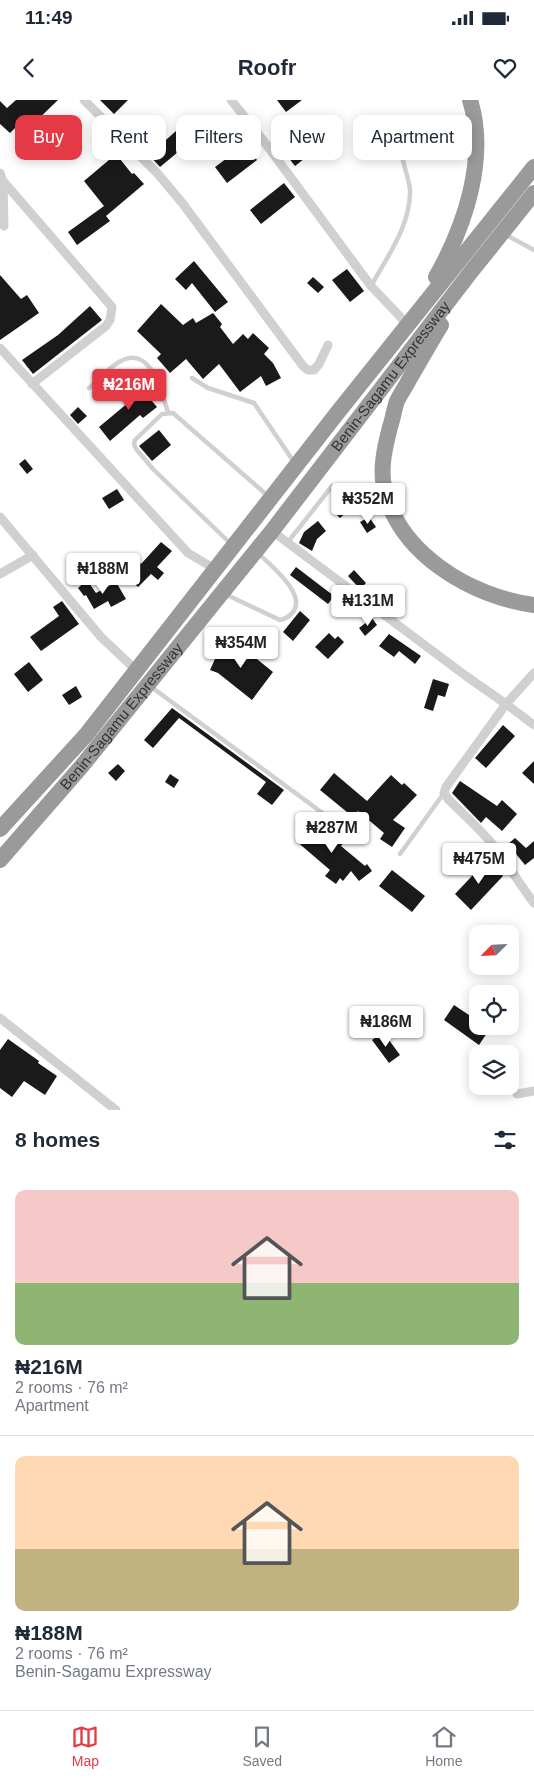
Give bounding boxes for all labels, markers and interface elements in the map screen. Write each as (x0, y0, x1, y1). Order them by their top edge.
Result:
text: 11:49 (25, 7, 73, 28)
icon: back (15, 54, 43, 82)
icon: heart (491, 54, 519, 82)
text: Roofr (238, 55, 296, 80)
chip: Buy (15, 115, 82, 160)
chip: Rent (92, 115, 166, 160)
chip: Filters (176, 115, 261, 160)
chip: New (271, 115, 343, 160)
chip: Apartment (353, 115, 472, 160)
street label: Benin-Sagamu Expressway (328, 297, 454, 454)
pin: ₦216M (94, 368, 164, 411)
text: ₦216M (103, 376, 155, 393)
pin: ₦352M (333, 482, 403, 525)
text: ₦352M (342, 490, 394, 507)
pin: ₦188M (68, 552, 138, 595)
text: ₦188M (77, 560, 129, 577)
pin: ₦131M (333, 584, 403, 627)
text: ₦131M (342, 592, 394, 609)
pin: ₦354M (206, 626, 276, 669)
text: ₦354M (215, 634, 267, 651)
street label: Benin-Sagamu Expressway (56, 639, 186, 793)
pin: ₦287M (297, 812, 367, 854)
text: ₦287M (306, 819, 358, 836)
pin: ₦475M (444, 842, 514, 885)
text: ₦475M (453, 850, 505, 867)
north arrow (469, 925, 519, 975)
map controls (469, 925, 519, 1095)
button: locate (469, 985, 519, 1035)
pin: ₦186M (351, 1006, 421, 1048)
text: ₦186M (360, 1013, 412, 1030)
button: layers (469, 1045, 519, 1095)
icon: filters (491, 1126, 519, 1154)
text: 8 homes (15, 1128, 100, 1151)
icon: home (222, 1223, 312, 1313)
text: ₦216M (15, 1355, 83, 1378)
text: 2 rooms · 76 m² (15, 1379, 128, 1396)
text: Apartment (15, 1397, 89, 1414)
icon: home (222, 1488, 312, 1578)
text: ₦188M (15, 1621, 83, 1644)
text: 2 rooms · 76 m² (15, 1645, 128, 1662)
text: Benin-Sagamu Expressway (15, 1663, 212, 1680)
tab: Map (71, 1723, 99, 1769)
tab: Saved (242, 1723, 282, 1769)
tab: Home (425, 1723, 462, 1769)

